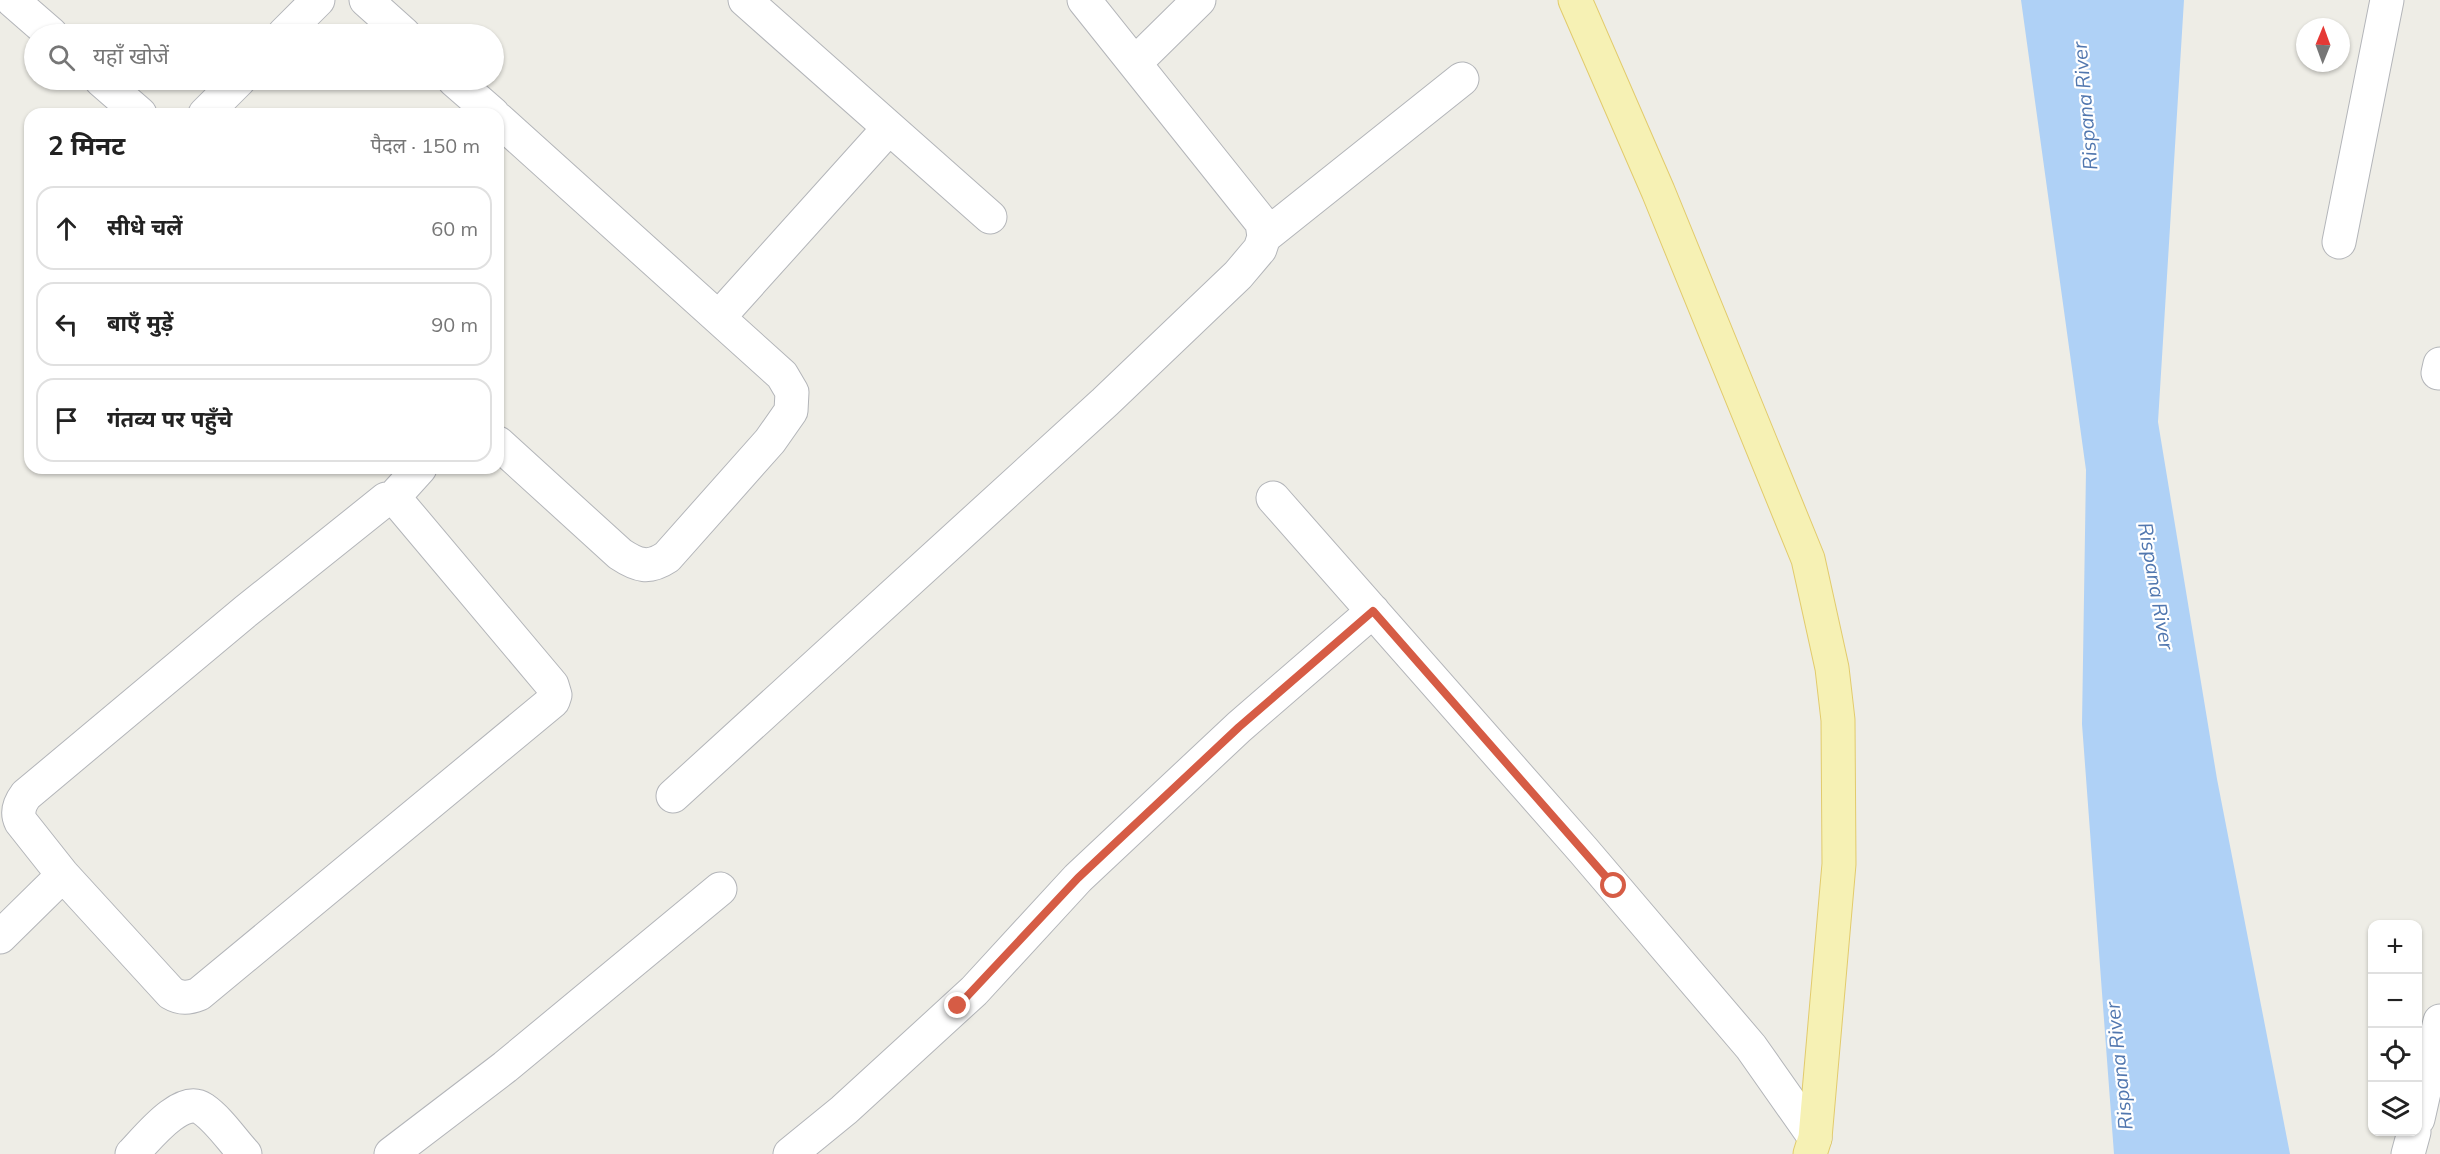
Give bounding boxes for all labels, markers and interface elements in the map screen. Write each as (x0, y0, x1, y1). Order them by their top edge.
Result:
north arrow (2296, 18, 2350, 72)
search box (24, 24, 504, 90)
water label: Rispana River (2066, 40, 2103, 171)
icon: search (45, 41, 78, 74)
text: यहाँ खोजें (93, 42, 169, 70)
text: 2 मिनट (48, 129, 125, 162)
text: पैदल · 150 m (371, 133, 480, 158)
icon: ahead (50, 212, 83, 245)
text: सीधे चलें (107, 213, 182, 241)
text: 60 m (431, 216, 478, 241)
icon: left (50, 308, 83, 341)
text: बाएँ मुड़ें (107, 309, 173, 337)
text: 90 m (431, 312, 478, 337)
icon: arrive (50, 404, 83, 437)
text: गंतव्य पर पहुँचे (107, 405, 232, 433)
water label: Rispana River (2133, 520, 2180, 652)
route start (1600, 872, 1626, 898)
map controls (2368, 920, 2422, 1136)
button: + (2368, 920, 2422, 974)
button: − (2368, 974, 2422, 1028)
route end (944, 992, 970, 1018)
water label: Rispana River (2099, 1000, 2138, 1131)
button: locate (2368, 1028, 2422, 1082)
button: layers (2368, 1082, 2422, 1136)

